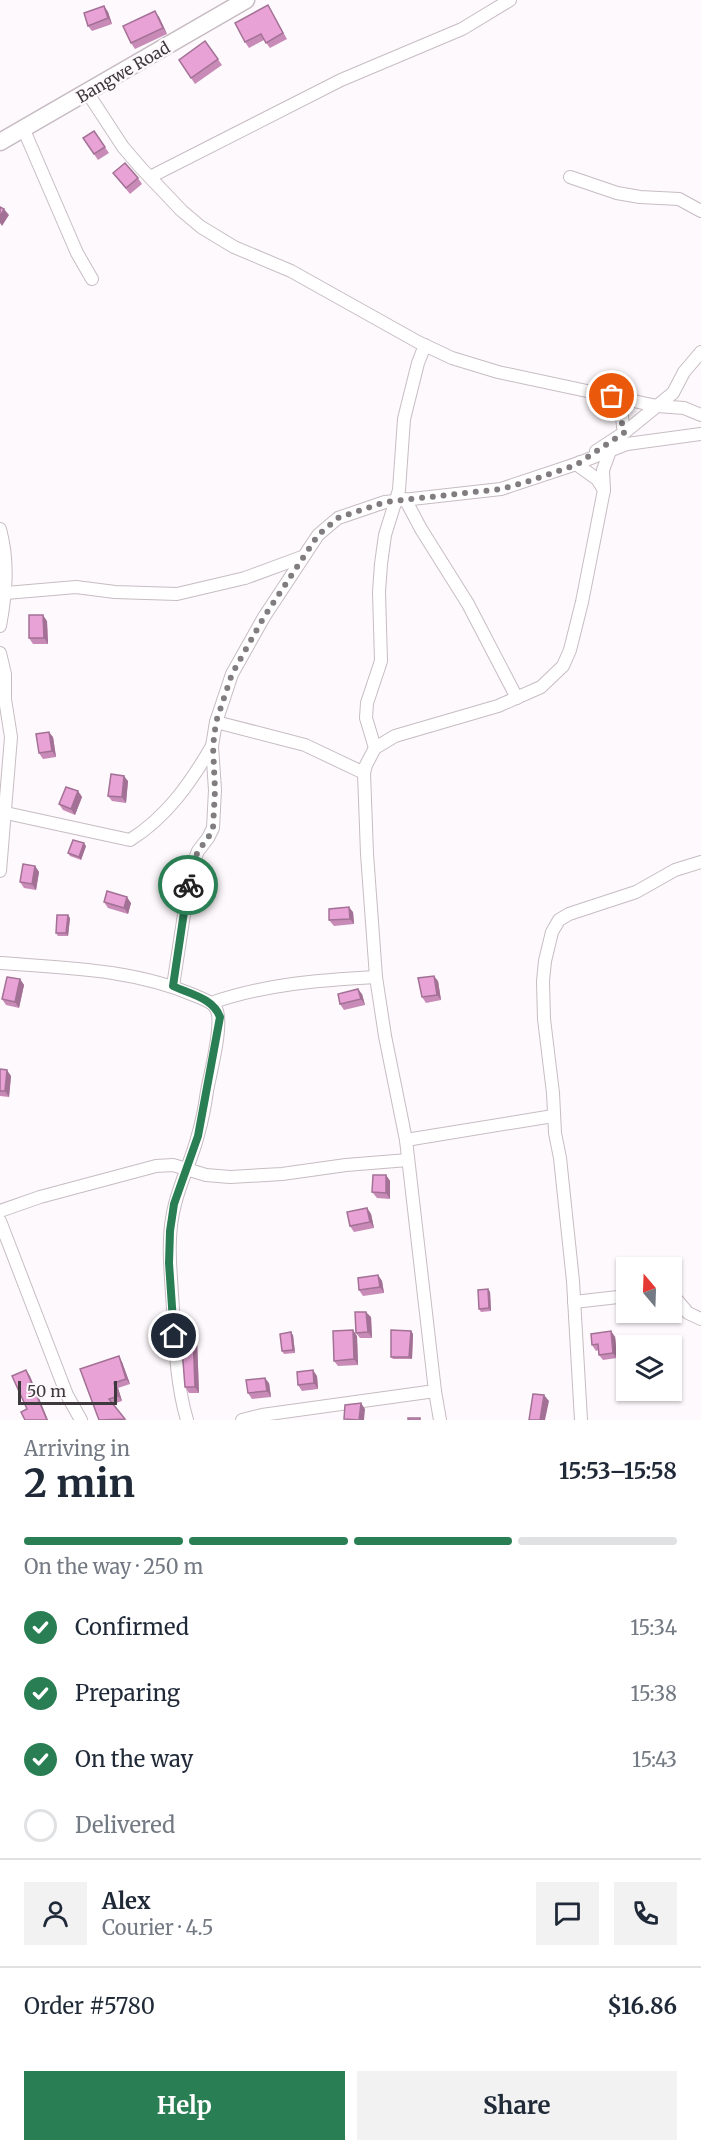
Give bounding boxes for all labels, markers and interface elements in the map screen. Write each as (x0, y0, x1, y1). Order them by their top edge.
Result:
street label: Bangwe Road (73, 37, 174, 107)
pin (586, 370, 637, 421)
icon: bag (595, 379, 628, 412)
courier (158, 855, 218, 915)
icon: bike (172, 869, 205, 902)
north arrow (616, 1257, 682, 1323)
map controls (616, 1257, 682, 1401)
pin (148, 1310, 199, 1361)
icon: home (157, 1319, 190, 1352)
button: layers (616, 1335, 682, 1401)
scale bar (18, 1378, 117, 1406)
text: 50 m (27, 1381, 66, 1401)
text: Arriving in (24, 1436, 130, 1461)
text: 15:53–15:58 (559, 1457, 677, 1485)
text: 2 min (24, 1459, 135, 1508)
text: On the way · 250 m (24, 1554, 203, 1579)
icon: check (24, 1611, 57, 1644)
text: Confirmed (75, 1613, 189, 1641)
text: 15:34 (630, 1615, 677, 1640)
icon: check (24, 1677, 57, 1710)
text: Preparing (75, 1679, 180, 1707)
text: 15:38 (631, 1681, 677, 1706)
icon: check (24, 1743, 57, 1776)
text: On the way (75, 1745, 193, 1773)
text: 15:43 (632, 1747, 677, 1772)
text: Delivered (75, 1811, 175, 1839)
button: person (24, 1882, 87, 1945)
button: chat (536, 1882, 599, 1945)
button: phone (614, 1882, 677, 1945)
text: Alex (102, 1887, 151, 1915)
text: Courier · 4.5 (102, 1915, 214, 1940)
text: Order #5780 (24, 1992, 155, 2020)
text: $16.86 (607, 1992, 677, 2020)
button: Help (24, 2071, 345, 2140)
button: Share (357, 2071, 677, 2140)

